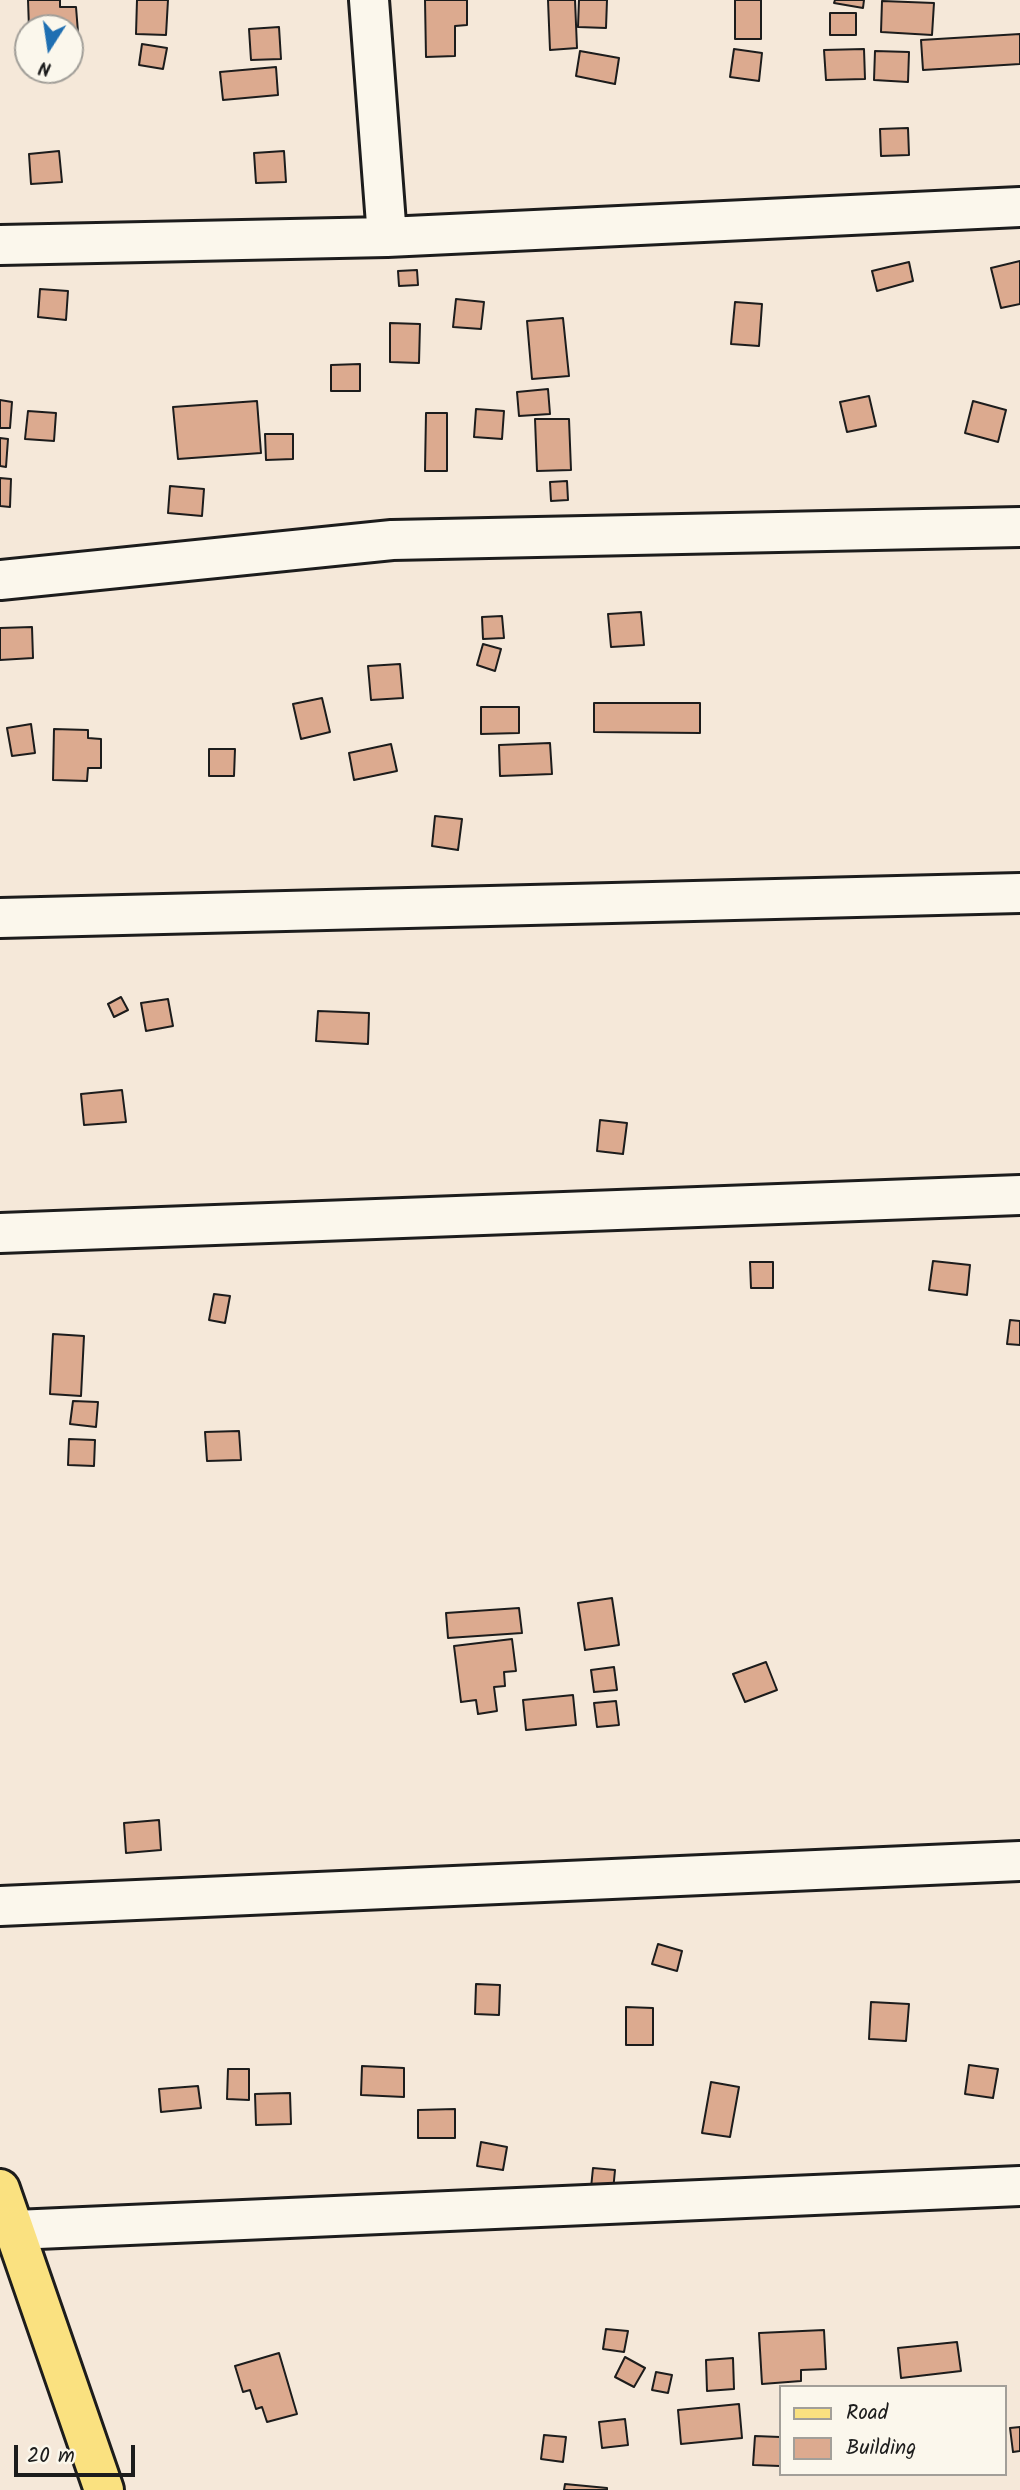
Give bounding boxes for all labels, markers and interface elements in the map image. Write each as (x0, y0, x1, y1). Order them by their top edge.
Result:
north arrow (14, 14, 84, 84)
text: N (36, 52, 54, 84)
legend (778, 2385, 1006, 2476)
text: Road (846, 2397, 888, 2430)
scale bar (18, 2430, 138, 2474)
text: Building (846, 2432, 916, 2465)
text: 20 m (27, 2440, 75, 2473)

